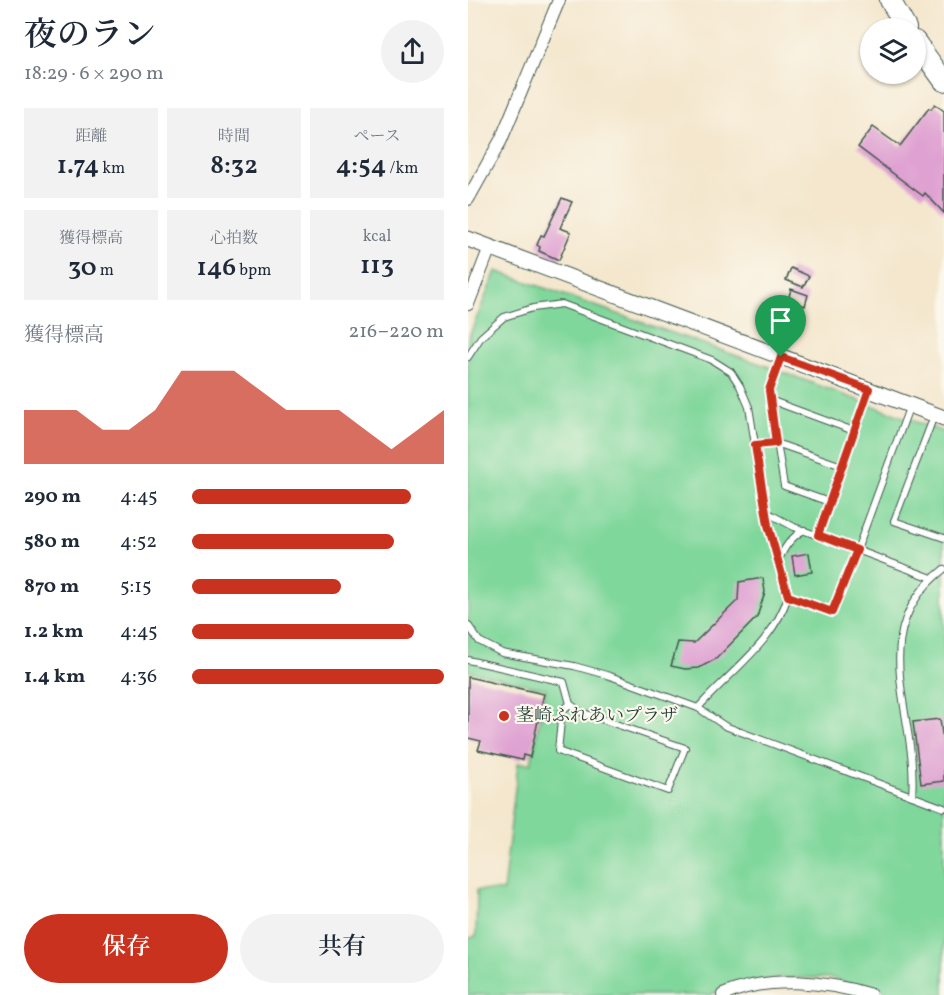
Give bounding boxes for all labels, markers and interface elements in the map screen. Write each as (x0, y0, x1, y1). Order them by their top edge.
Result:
text: 夜のラン (24, 14, 156, 60)
map controls (860, 18, 926, 84)
button: layers (860, 18, 926, 84)
button: share (381, 20, 444, 83)
text: 18:29 · 6 × 290 m (24, 60, 164, 88)
text: 距離 (75, 126, 107, 148)
text: 時間 (218, 126, 250, 148)
text: ペース (353, 126, 401, 148)
text: 1.74 (57, 148, 99, 184)
text: 8:32 (210, 148, 258, 184)
text: 4:54 (336, 148, 386, 184)
text: km (99, 158, 125, 180)
text: /km (386, 158, 418, 180)
text: kcal (363, 226, 391, 248)
text: 獲得標高 (59, 228, 123, 250)
text: 心拍数 (210, 228, 258, 250)
text: 113 (360, 248, 394, 284)
text: 30 (68, 250, 97, 286)
text: 146 (197, 250, 236, 286)
text: m (97, 260, 114, 282)
text: bpm (236, 260, 271, 282)
pin (755, 295, 806, 357)
icon: arrive (764, 304, 797, 337)
text: 216–220 m (348, 318, 444, 346)
text: 獲得標高 (24, 322, 104, 350)
text: 290 m (24, 483, 81, 511)
text: 4:45 (120, 483, 158, 511)
text: 580 m (24, 528, 80, 556)
text: 4:52 (120, 528, 157, 556)
text: 870 m (24, 573, 79, 601)
text: 5:15 (120, 573, 152, 601)
text: 1.2 km (24, 618, 84, 646)
text: 4:45 (120, 618, 158, 646)
text: 1.4 km (24, 663, 85, 691)
text: 4:36 (120, 663, 157, 691)
place label: 茎崎ふれあいプラザ (516, 704, 678, 729)
marker: 茎崎ふれあいプラザ (497, 709, 511, 723)
button: 保存 (24, 914, 228, 983)
button: 共有 (240, 914, 444, 983)

